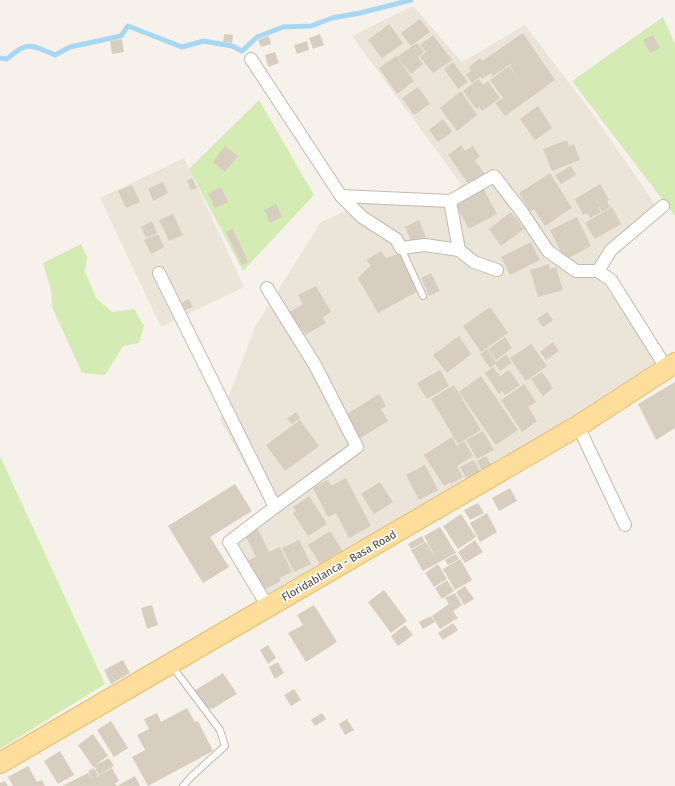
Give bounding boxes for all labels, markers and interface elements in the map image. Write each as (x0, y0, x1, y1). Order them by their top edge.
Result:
street label: Floridablanca - Basa Road (279, 528, 399, 604)

